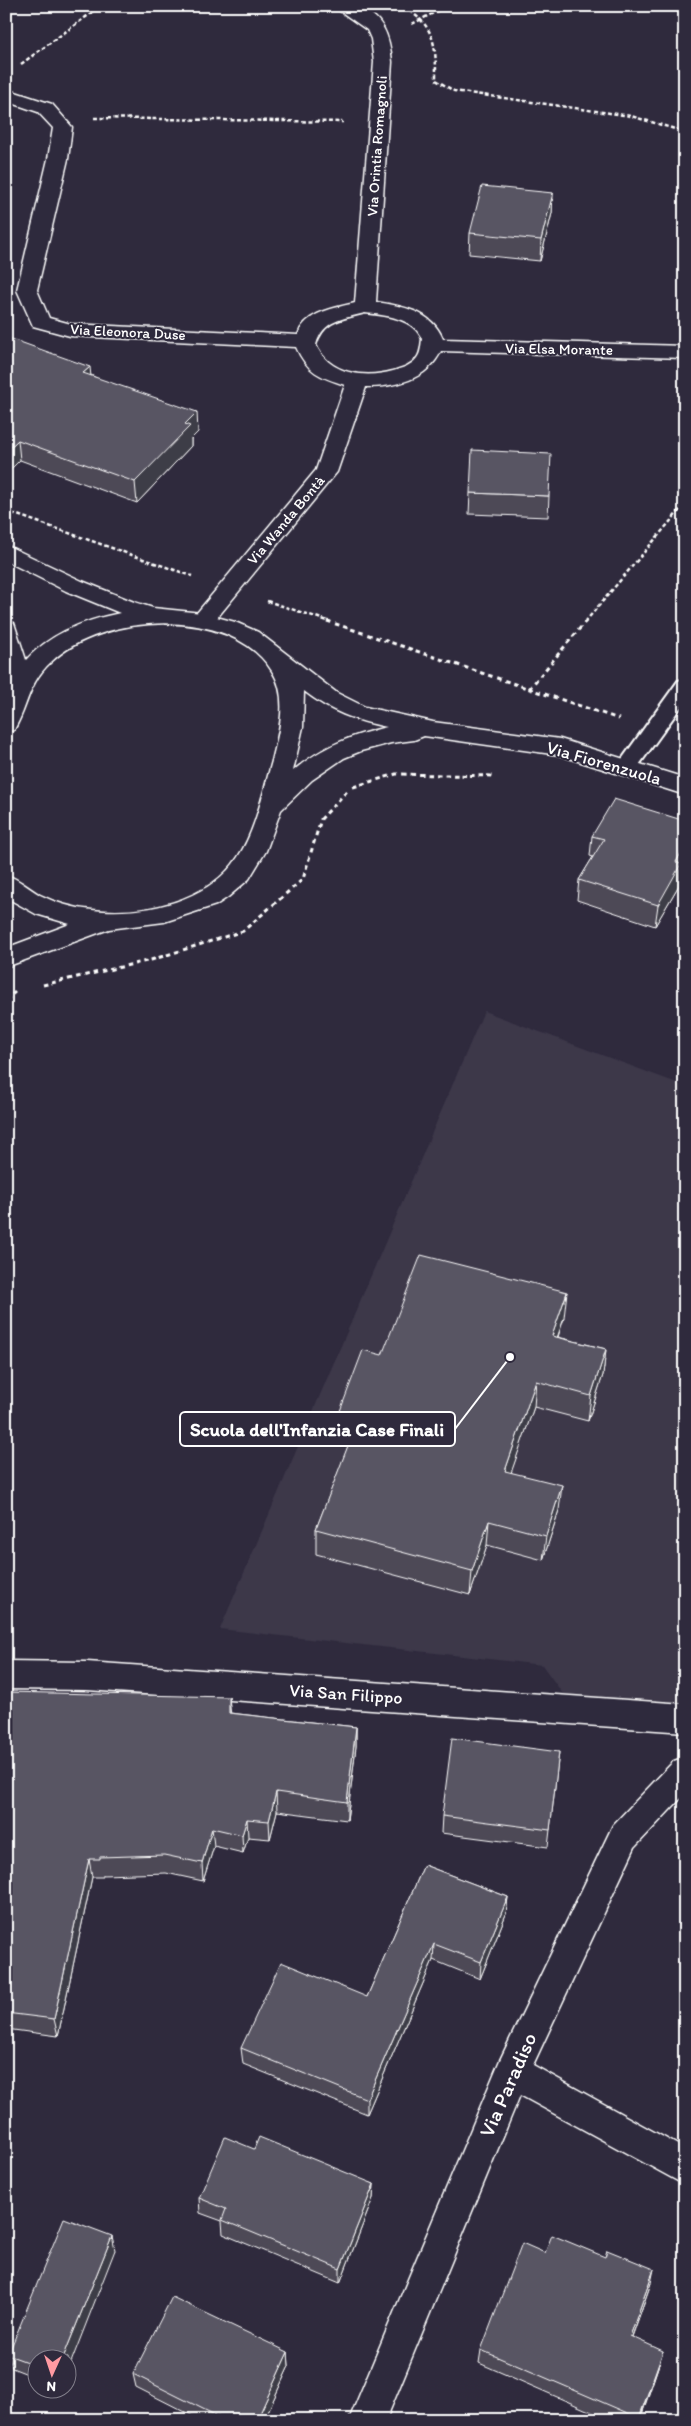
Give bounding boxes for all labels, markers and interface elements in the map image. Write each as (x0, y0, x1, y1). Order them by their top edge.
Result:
street label: Via Orintia Romagnoli (363, 75, 391, 217)
street label: Via Eleonora Duse (70, 320, 186, 344)
street label: Via Elsa Morante (505, 339, 613, 359)
street label: Via Wanda Bontà (243, 472, 329, 568)
street label: Via Fiorenzuola (544, 736, 664, 790)
callout: Scuola dell'Infanzia Case Finali (180, 1412, 455, 1446)
text: Scuola dell'Infanzia Case Finali (190, 1418, 444, 1441)
street label: Via San Filippo (289, 1679, 403, 1709)
street label: Via Paradiso (473, 2029, 542, 2141)
north arrow (28, 2348, 78, 2398)
text: N (46, 2378, 57, 2395)

